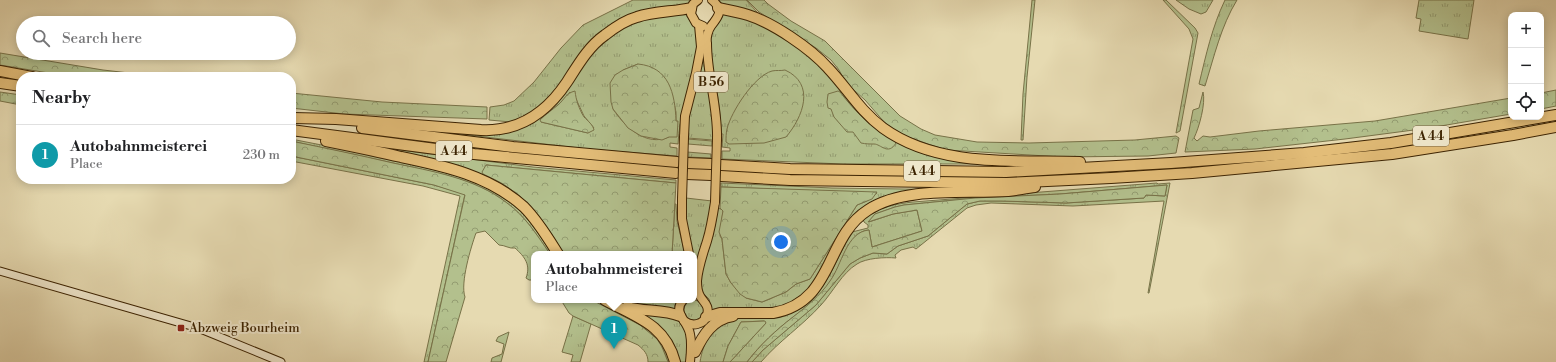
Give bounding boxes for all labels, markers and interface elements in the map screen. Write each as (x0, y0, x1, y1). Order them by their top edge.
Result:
map controls (1508, 12, 1544, 120)
button: + (1508, 12, 1544, 48)
search box (16, 16, 296, 60)
icon: search (30, 27, 52, 49)
text: Search here (62, 29, 142, 48)
button: − (1508, 48, 1544, 84)
road number: B 56 (694, 72, 728, 92)
button: locate (1508, 84, 1544, 120)
text: Nearby (32, 87, 91, 109)
road number: A 44 (1413, 126, 1449, 146)
text: Autobahnmeisterei (70, 137, 207, 156)
road number: A 44 (436, 141, 472, 161)
text: 1 (42, 147, 48, 163)
text: 230 m (243, 147, 280, 163)
text: Place (70, 156, 102, 172)
road number: A 44 (904, 161, 940, 181)
your location (771, 232, 791, 252)
popup (531, 251, 697, 303)
text: Autobahnmeisterei (545, 260, 683, 279)
text: Place (545, 279, 578, 295)
pin: 1 (601, 316, 627, 349)
place label: Abzweig Bourheim (188, 320, 300, 336)
marker: Abzweig Bourheim (176, 323, 186, 333)

